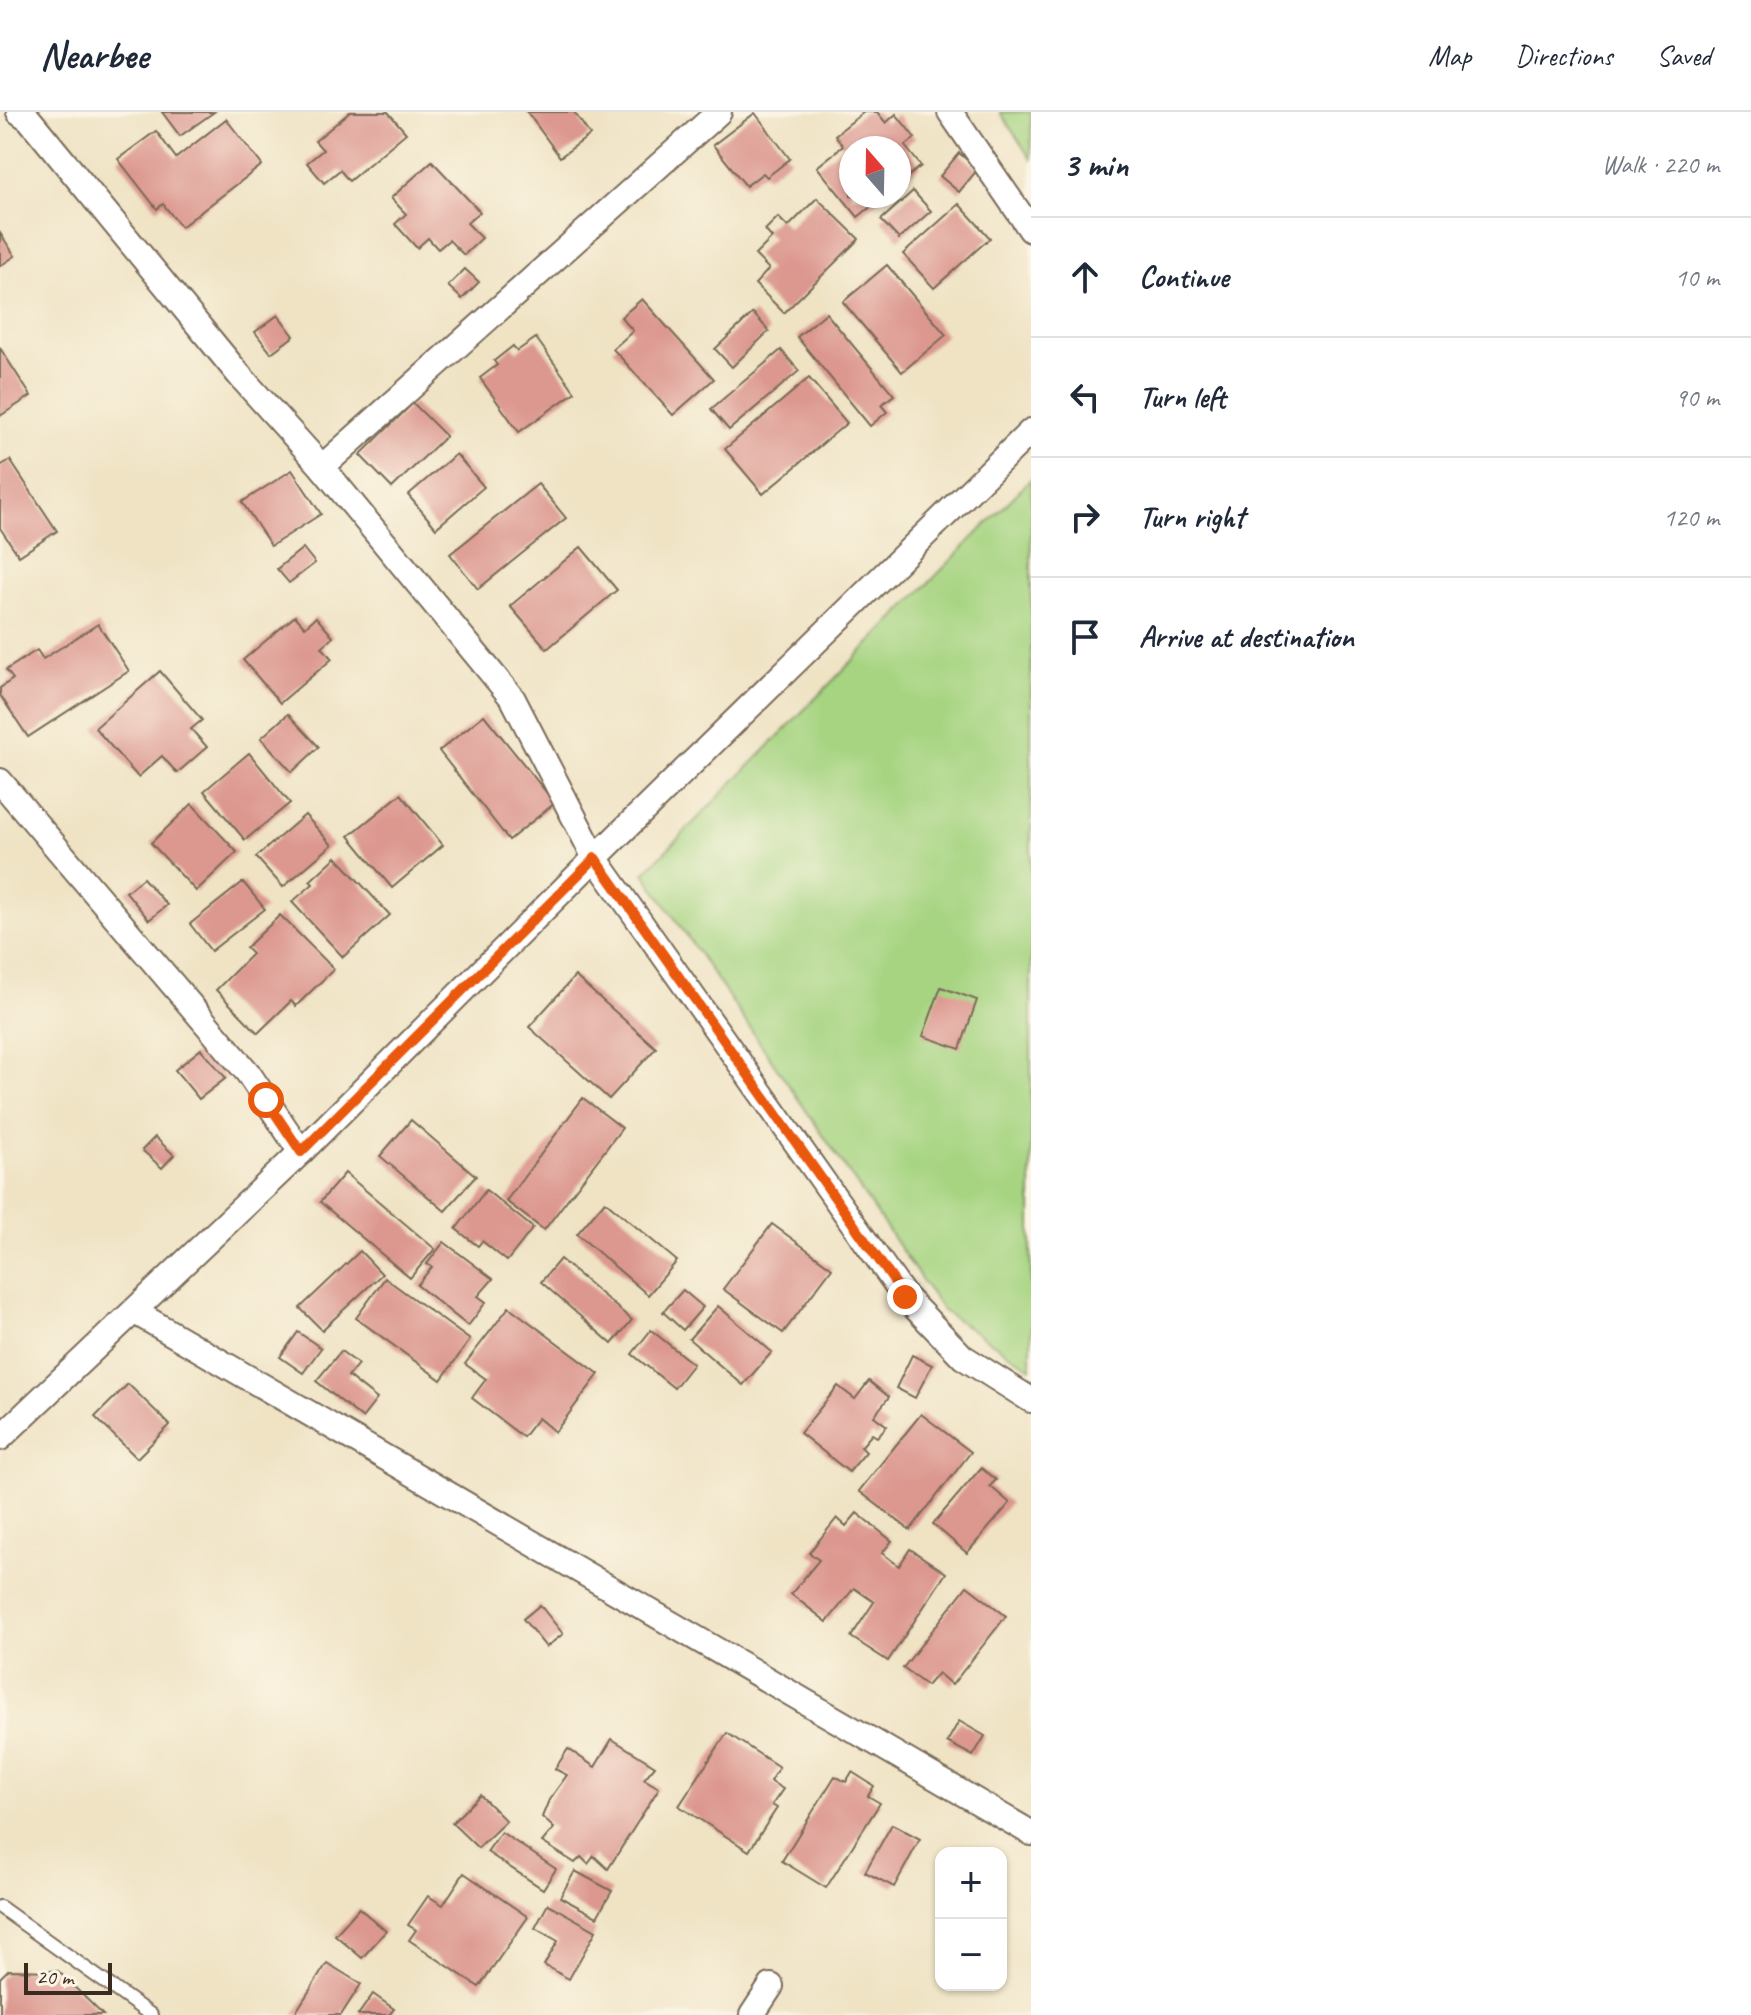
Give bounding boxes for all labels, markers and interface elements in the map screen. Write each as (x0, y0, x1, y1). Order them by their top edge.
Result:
text: Nearbee (40, 32, 148, 79)
text: Map (1428, 38, 1471, 73)
text: Directions (1515, 38, 1613, 73)
text: Saved (1657, 38, 1711, 73)
north arrow (839, 136, 911, 208)
text: 3 min (1063, 143, 1128, 186)
text: Walk · 220 m (1602, 148, 1719, 181)
icon: ahead (1063, 255, 1107, 299)
text: Continue (1139, 258, 1229, 296)
text: 10 m (1675, 261, 1719, 294)
icon: left (1063, 375, 1107, 419)
text: Turn left (1139, 378, 1226, 416)
text: 90 m (1675, 381, 1719, 414)
icon: right (1063, 495, 1107, 539)
text: Turn right (1139, 498, 1244, 536)
text: 120 m (1663, 501, 1719, 534)
icon: arrive (1063, 615, 1107, 659)
text: Arrive at destination (1139, 618, 1354, 656)
route start (248, 1082, 284, 1118)
route end (887, 1279, 923, 1315)
map controls (935, 1847, 1007, 1991)
button: + (935, 1847, 1007, 1919)
button: − (935, 1919, 1007, 1991)
scale bar (24, 1959, 112, 1995)
text: 20 m (36, 1963, 73, 1991)

